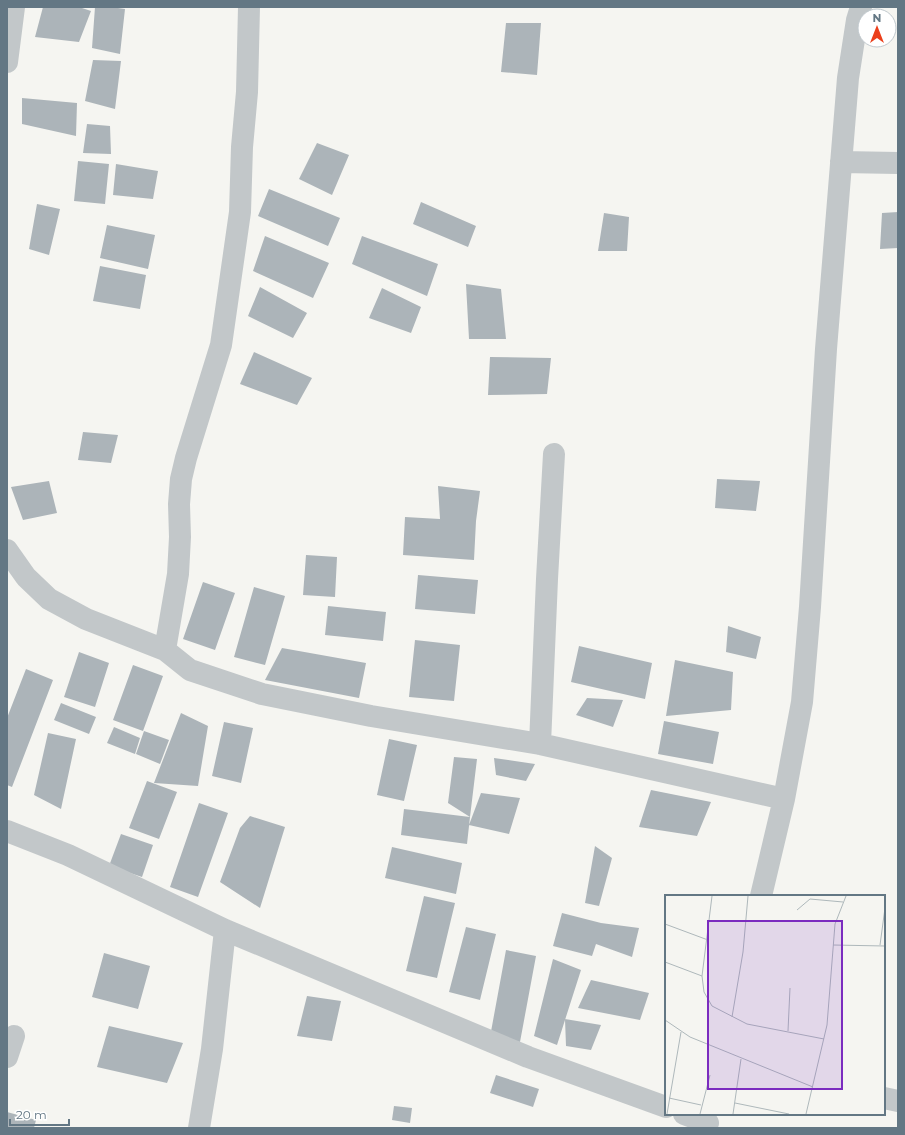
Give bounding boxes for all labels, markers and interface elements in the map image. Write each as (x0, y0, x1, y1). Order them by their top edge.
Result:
north arrow (857, 8, 897, 48)
text: N (873, 11, 881, 25)
inset map (665, 895, 885, 1115)
scale bar (10, 1101, 69, 1127)
text: 20 m (16, 1107, 47, 1122)

